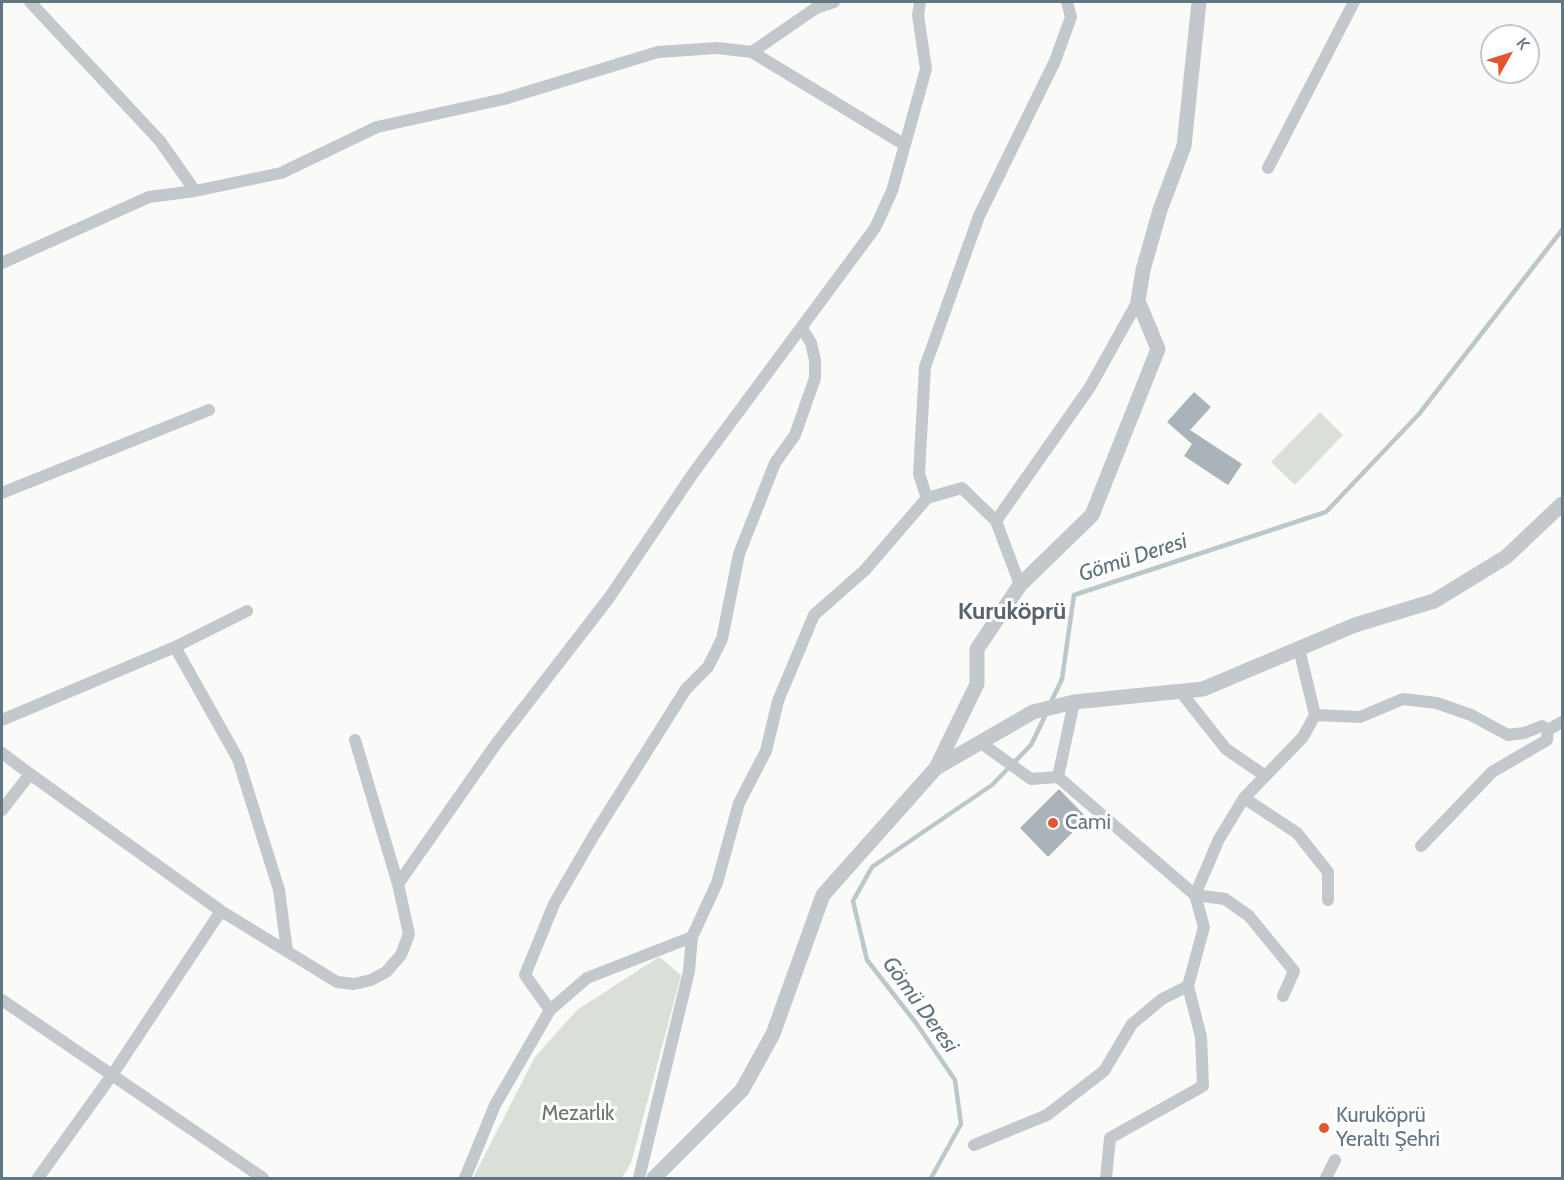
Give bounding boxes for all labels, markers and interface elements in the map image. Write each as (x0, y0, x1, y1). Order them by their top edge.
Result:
north arrow (1480, 24, 1540, 84)
text: K (1512, 34, 1533, 53)
water label: Gömü Deresi (1075, 528, 1191, 588)
district label: Kuruköprü (958, 598, 1066, 626)
place label: Cami (1065, 810, 1111, 836)
marker: Cami (1046, 816, 1060, 830)
water label: Gömü Deresi (876, 952, 964, 1058)
park label: Mezarlık (542, 1101, 614, 1127)
place label: Kuruköprü Yeraltı Şehri (1336, 1103, 1440, 1153)
marker: Kuruköprü Yeraltı Şehri (1317, 1121, 1331, 1135)

